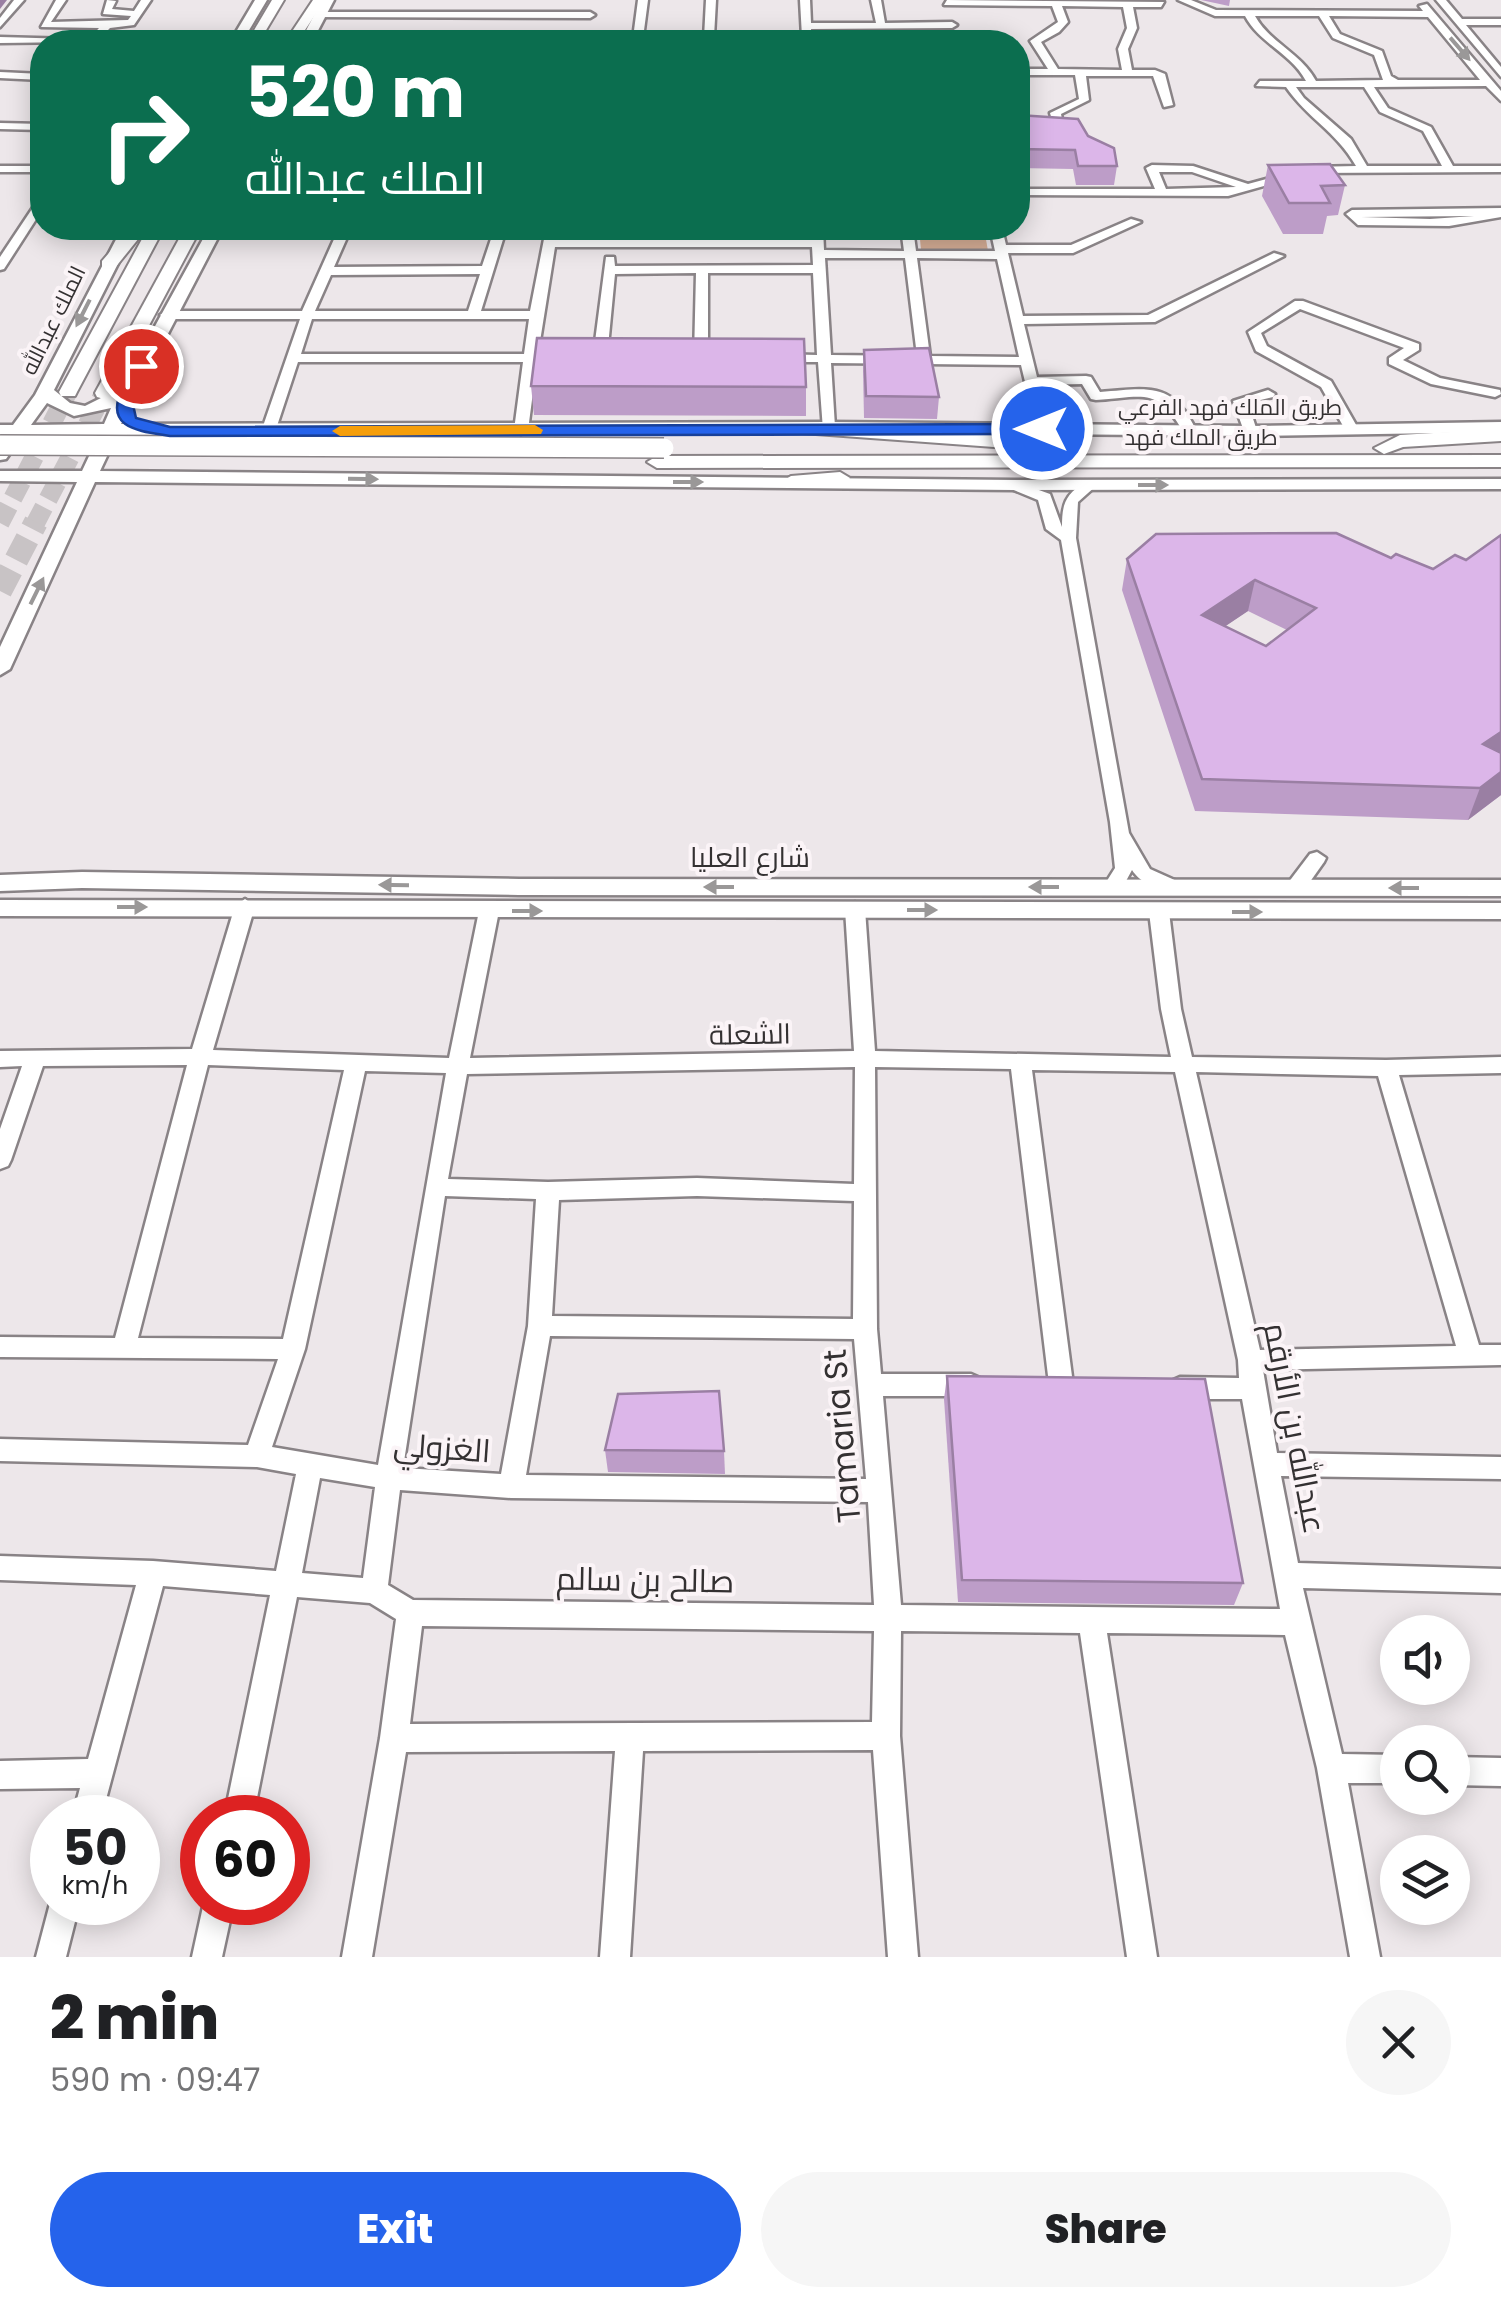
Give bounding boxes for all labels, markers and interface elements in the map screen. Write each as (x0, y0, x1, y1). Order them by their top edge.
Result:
one-way arrow (1449, 37, 1471, 62)
text: 520 m (245, 43, 465, 142)
icon: right (80, 70, 210, 200)
text: الملك عبدالله (245, 147, 486, 210)
street label: الملك عبدالله (14, 260, 93, 380)
one-way arrow (75, 299, 92, 328)
pin (99, 324, 184, 409)
icon: arrive (114, 339, 169, 394)
position arrow (990, 377, 1094, 481)
street label: طريق الملك فهد الفرعي (1118, 392, 1342, 424)
street label: طريق الملك فهد (1124, 422, 1278, 453)
one-way arrow (348, 471, 380, 487)
one-way arrow (673, 474, 705, 490)
one-way arrow (1138, 477, 1170, 493)
one-way arrow (29, 577, 46, 606)
street label: شارع العليا (690, 838, 810, 877)
one-way arrow (377, 876, 409, 892)
one-way arrow (702, 879, 734, 895)
one-way arrow (1027, 879, 1059, 895)
one-way arrow (1387, 880, 1419, 896)
one-way arrow (117, 899, 149, 915)
one-way arrow (907, 902, 939, 918)
one-way arrow (512, 903, 544, 919)
one-way arrow (1232, 904, 1264, 920)
street label: الشعلة (709, 1014, 791, 1055)
street label: عبدالله بن الأرقم (1253, 1319, 1338, 1537)
street label: Tamaria St (812, 1347, 871, 1525)
street label: الغزولي (392, 1422, 492, 1476)
street label: صالح بن سالم (555, 1555, 735, 1604)
map controls (1380, 1615, 1470, 1925)
button: sound (1380, 1615, 1470, 1705)
button: search (1380, 1725, 1470, 1815)
speed limit sign: 60 (180, 1795, 310, 1925)
text: 50 (62, 1812, 128, 1883)
button: layers (1380, 1835, 1470, 1925)
text: km/h (62, 1868, 128, 1903)
text: 2 min (50, 1976, 219, 2060)
button: close (1346, 1990, 1451, 2095)
text: 590 m · 09:47 (50, 2057, 260, 2102)
button: Exit (50, 2172, 741, 2287)
button: Share (761, 2172, 1451, 2287)

